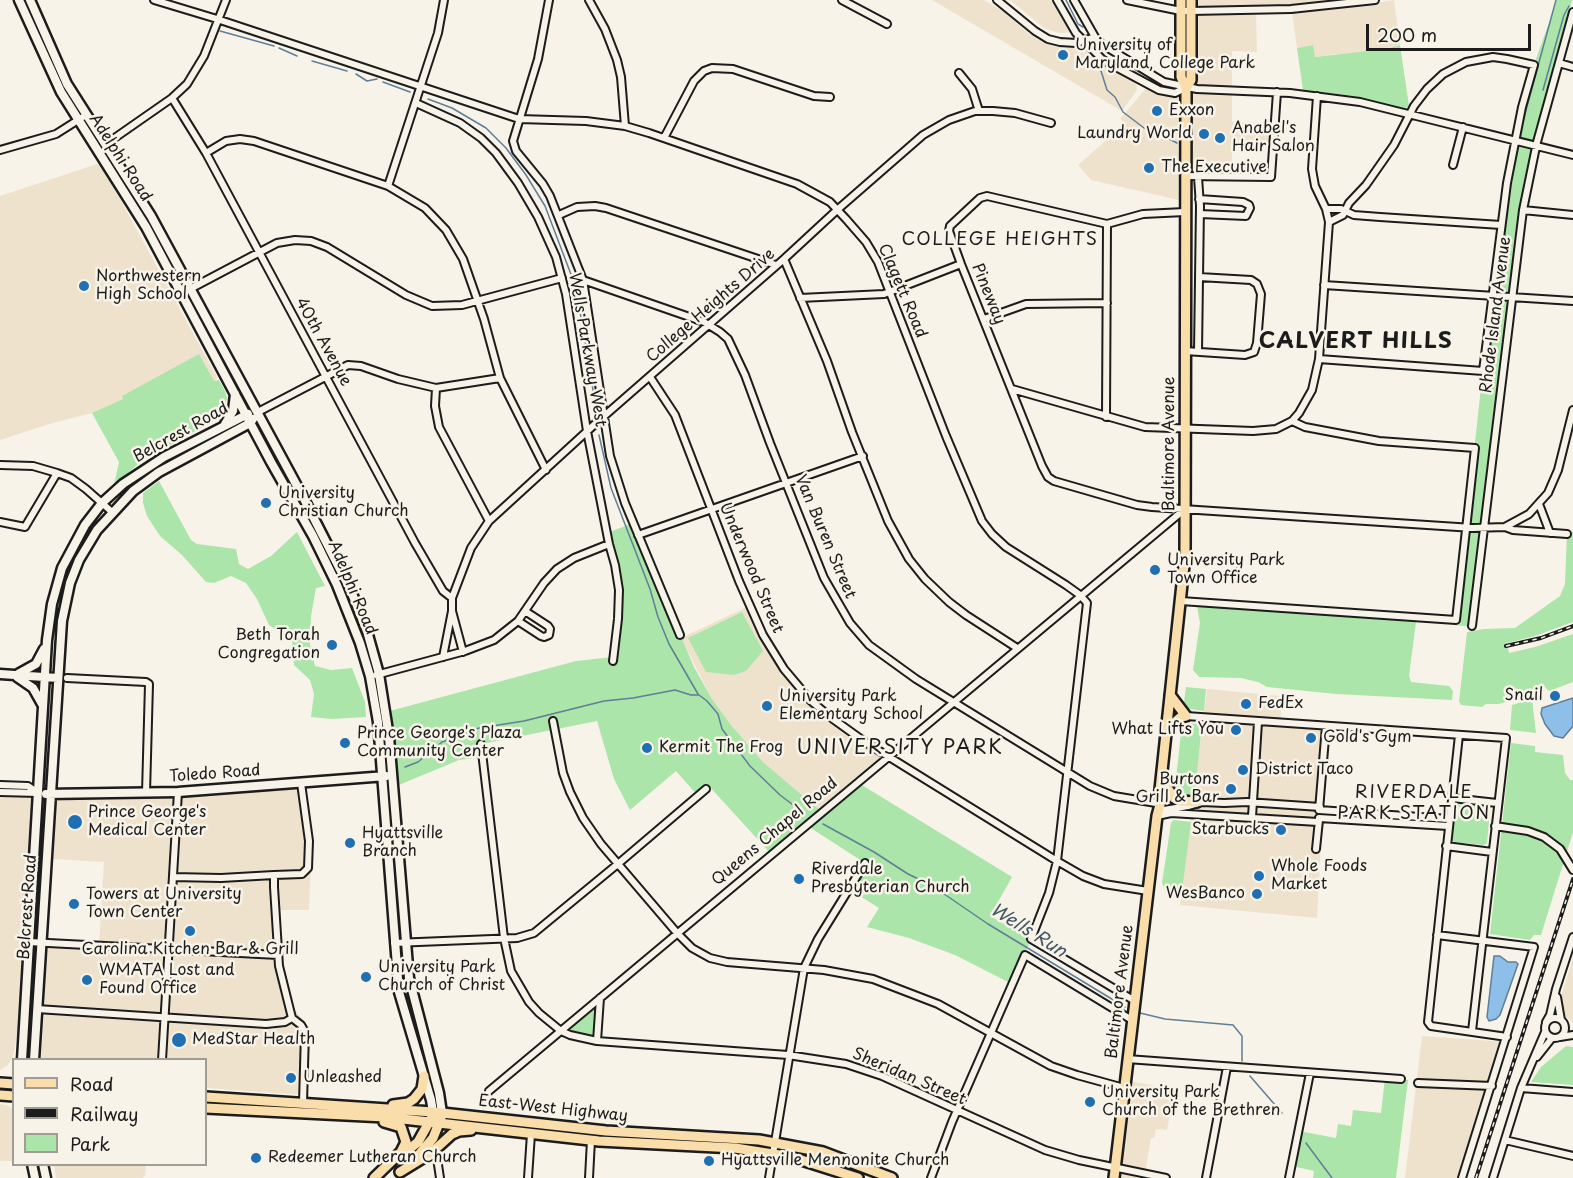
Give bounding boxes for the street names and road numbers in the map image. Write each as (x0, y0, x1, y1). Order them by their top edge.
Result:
street label: Adelphi Road (85, 111, 155, 205)
street label: Rhode Island Avenue (1477, 236, 1515, 394)
street label: Clagett Road (873, 241, 931, 341)
street label: College Heights Drive (643, 245, 779, 367)
street label: Pineway (967, 261, 1009, 327)
street label: Wells Parkway West (564, 272, 610, 428)
street label: 40th Avenue (291, 294, 355, 390)
street label: Baltimore Avenue (1160, 377, 1180, 511)
street label: Belcrest Road (130, 399, 232, 467)
street label: Van Buren Street (790, 472, 860, 602)
street label: Underwood Street (715, 500, 787, 636)
street label: Adelphi Road (324, 538, 380, 638)
street label: Toledo Road (169, 761, 261, 787)
street label: Queens Chapel Road (708, 774, 842, 890)
street label: Belcrest Road (15, 854, 41, 960)
street label: Baltimore Avenue (1102, 924, 1138, 1060)
street label: Sheridan Street (849, 1044, 969, 1110)
street label: East-West Highway (477, 1092, 629, 1126)

